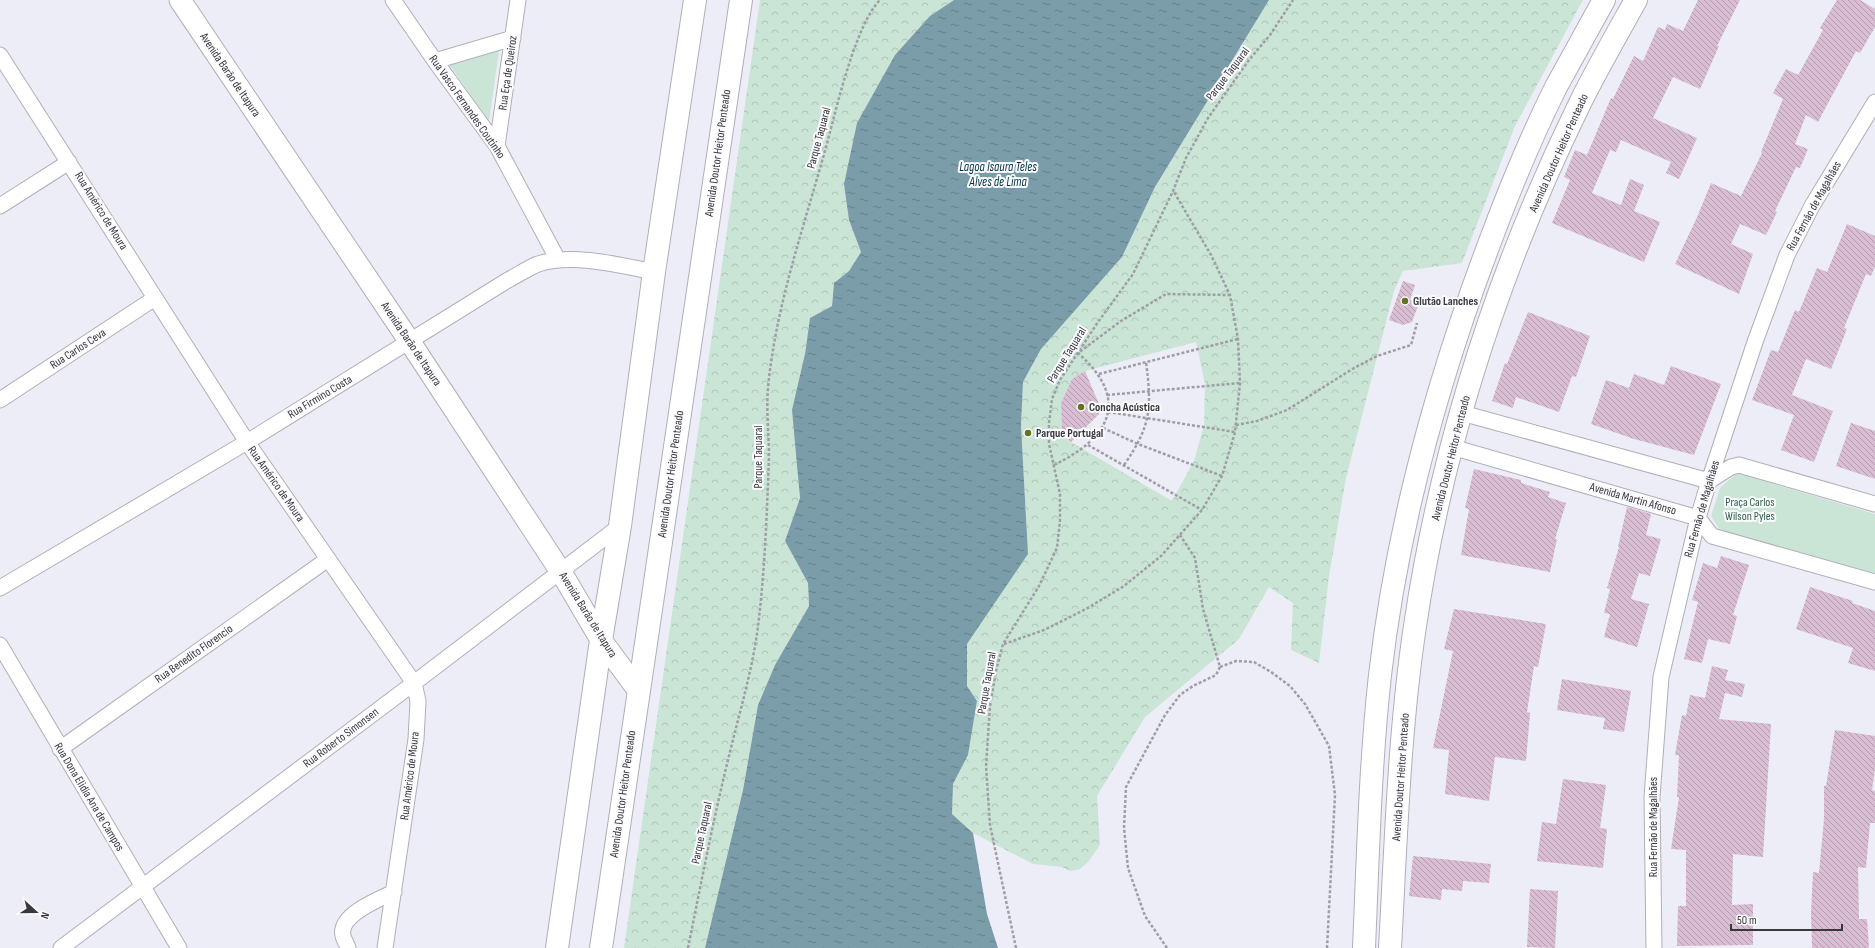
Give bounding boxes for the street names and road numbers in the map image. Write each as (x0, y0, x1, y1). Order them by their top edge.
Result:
street label: Avenida Barão de Itapura (196, 29, 264, 120)
street label: Rua Eça de Queiroz (495, 34, 521, 111)
street label: Parque Taquaral (1203, 44, 1253, 104)
street label: Rua Vasco Fernandes Coutinho (426, 52, 508, 162)
street label: Avenida Doutor Heitor Penteado (702, 88, 734, 219)
street label: Avenida Doutor Heitor Penteado (1526, 91, 1592, 216)
street label: Parque Taquaral (804, 106, 834, 170)
street label: Rua Fernão de Magalhães (1783, 159, 1845, 253)
street label: Rua Américo de Moura (71, 169, 131, 253)
street label: Avenida Barão de Itapura (377, 298, 445, 389)
street label: Parque Taquaral (1044, 324, 1090, 386)
street label: Rua Carlos Ceva (47, 325, 109, 373)
street label: Rua Firmino Costa (285, 372, 355, 422)
street label: Avenida Doutor Heitor Penteado (1428, 394, 1474, 523)
street label: Avenida Doutor Heitor Penteado (655, 409, 687, 540)
street label: Parque Taquaral (751, 426, 766, 488)
street label: Rua Américo de Moura (244, 443, 308, 525)
street label: Rua Fernão de Magalhães (1681, 459, 1723, 559)
street label: Avenida Martin Afonso (1587, 479, 1678, 519)
street label: Avenida Barão de Itapura (555, 569, 621, 661)
street label: Rua Benedito Florencio (152, 621, 236, 687)
street label: Parque Taquaral (974, 651, 1000, 715)
street label: Rua Roberto Simonsen (300, 705, 382, 771)
street label: Avenida Doutor Heitor Penteado (1389, 713, 1413, 842)
street label: Avenida Doutor Heitor Penteado (607, 729, 639, 860)
street label: Rua Américo de Moura (397, 731, 423, 821)
street label: Rua Dona Elidia Ana de Campos (51, 740, 127, 854)
street label: Rua Fernão de Magalhães (1646, 777, 1661, 877)
street label: Parque Taquaral (688, 801, 716, 865)

